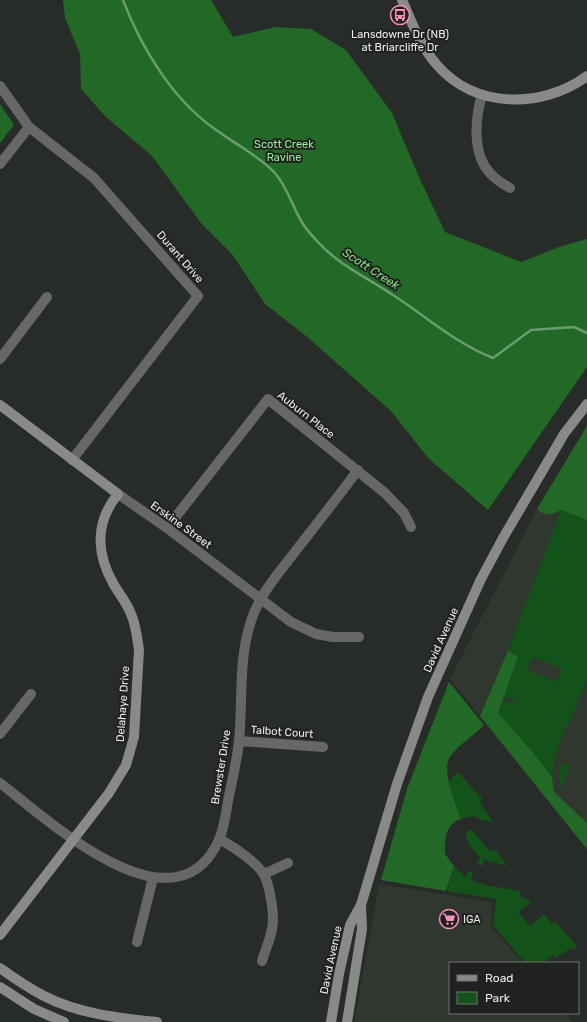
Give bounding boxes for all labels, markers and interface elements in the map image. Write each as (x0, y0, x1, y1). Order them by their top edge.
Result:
bus stop icon: Lansdowne Dr (NB) at Briarcliffe Dr (389, 4, 411, 26)
place label: Lansdowne Dr (NB) at Briarcliffe Dr (351, 28, 449, 54)
park label: Scott Creek Ravine (254, 138, 314, 164)
street label: Durant Drive (154, 228, 206, 286)
water label: Scott Creek (340, 245, 403, 293)
street label: Auburn Place (275, 389, 337, 441)
street label: Erskine Street (148, 499, 215, 552)
street label: David Avenue (421, 605, 461, 675)
street label: Delahaye Drive (114, 665, 132, 743)
street label: Talbot Court (250, 723, 314, 741)
street label: Brewster Drive (209, 729, 233, 805)
supermarket icon: IGA (438, 908, 460, 930)
place label: IGA (463, 913, 481, 926)
street label: David Avenue (317, 925, 345, 995)
legend (449, 962, 579, 1014)
text: Road (485, 971, 513, 985)
text: Park (485, 991, 511, 1005)

